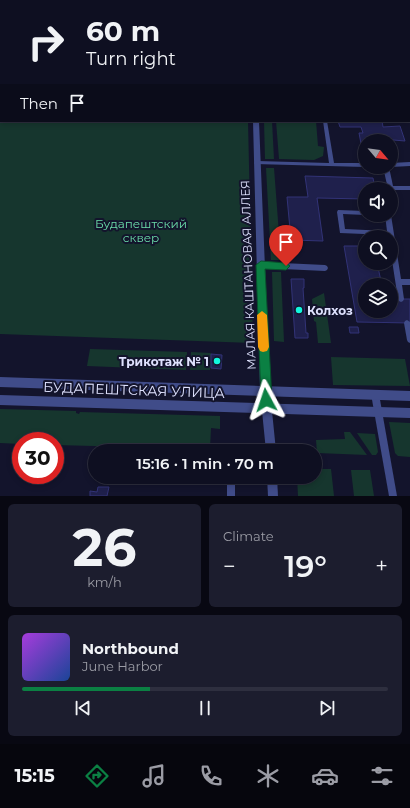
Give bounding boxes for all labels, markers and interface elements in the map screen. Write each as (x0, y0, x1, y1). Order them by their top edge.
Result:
text: 60 m (86, 14, 160, 48)
icon: right (20, 16, 72, 68)
text: Turn right (86, 48, 176, 70)
icon: arrive (66, 92, 88, 114)
text: Then (20, 94, 58, 113)
north arrow (358, 134, 398, 174)
map controls (358, 134, 398, 318)
street label: МАЛАЯ КАШТАНОВАЯ АЛЛЕЯ (237, 180, 259, 370)
button: sound (358, 182, 398, 222)
park label: Будапештский сквер (95, 216, 187, 245)
pin (269, 225, 303, 266)
button: search (358, 230, 398, 270)
icon: arrive (275, 231, 297, 253)
button: layers (358, 278, 398, 318)
place label: Колхоз (307, 303, 353, 318)
marker: Колхоз (294, 305, 304, 315)
place label: Трикотаж № 1 (119, 354, 209, 369)
marker: Трикотаж № 1 (212, 356, 222, 366)
street label: БУДАПЕШТСКАЯ УЛИЦА (43, 378, 226, 402)
position arrow (245, 379, 287, 421)
speed limit sign: 30 (12, 432, 64, 484)
text: 15:16 · 1 min · 70 m (136, 454, 274, 473)
text: 26 (73, 516, 136, 579)
text: Climate (223, 528, 274, 544)
text: 19° (284, 548, 327, 585)
text: − (223, 553, 236, 580)
text: + (375, 553, 388, 580)
text: km/h (87, 574, 122, 590)
text: Northbound (82, 639, 179, 658)
text: June Harbor (82, 658, 163, 674)
icon: previous (72, 697, 94, 719)
icon: pause (194, 697, 216, 719)
icon: next (316, 697, 338, 719)
icon: directions (83, 762, 111, 790)
icon: music (140, 762, 168, 790)
icon: phone (197, 762, 225, 790)
icon: climate (254, 762, 282, 790)
icon: car (311, 762, 339, 790)
icon: filters (368, 762, 396, 790)
text: 15:15 (14, 765, 55, 787)

